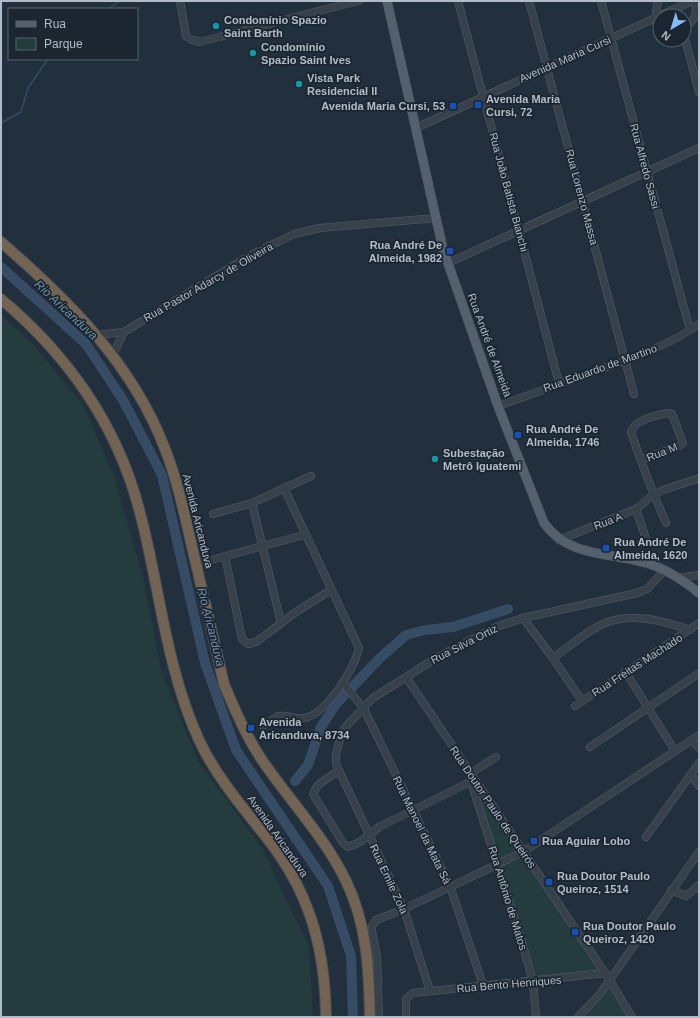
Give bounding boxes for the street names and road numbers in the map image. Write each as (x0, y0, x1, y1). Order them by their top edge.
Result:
street label: Avenida Maria Cursi (517, 33, 613, 85)
street label: Rua Alfredo Sassi (628, 122, 662, 210)
street label: Rua João Batista Bianchi (487, 131, 531, 253)
street label: Rua Lorenzo Massa (563, 148, 601, 247)
street label: Rua Pastor Adarcy de Oliveira (141, 240, 276, 324)
street label: Rua André de Almeida (466, 292, 515, 399)
street label: Rua Eduardo de Martino (542, 342, 658, 394)
street label: Rua M (645, 440, 679, 464)
street label: Avenida Aricanduva (180, 472, 216, 570)
street label: Rua A (592, 510, 625, 532)
street label: Rua Silva Ortiz (429, 622, 499, 666)
street label: Rua Freitas Machado (590, 631, 684, 699)
street label: Rua Doutor Paulo de Queirós (448, 744, 539, 871)
street label: Rua Manoel da Mata Sá (391, 774, 454, 887)
street label: Avenida Aricanduva (245, 793, 311, 880)
street label: Rua Emile Zola (368, 842, 411, 916)
street label: Rua Antônio de Matos (486, 844, 530, 952)
street label: Rua Bento Henriques (456, 973, 562, 995)

